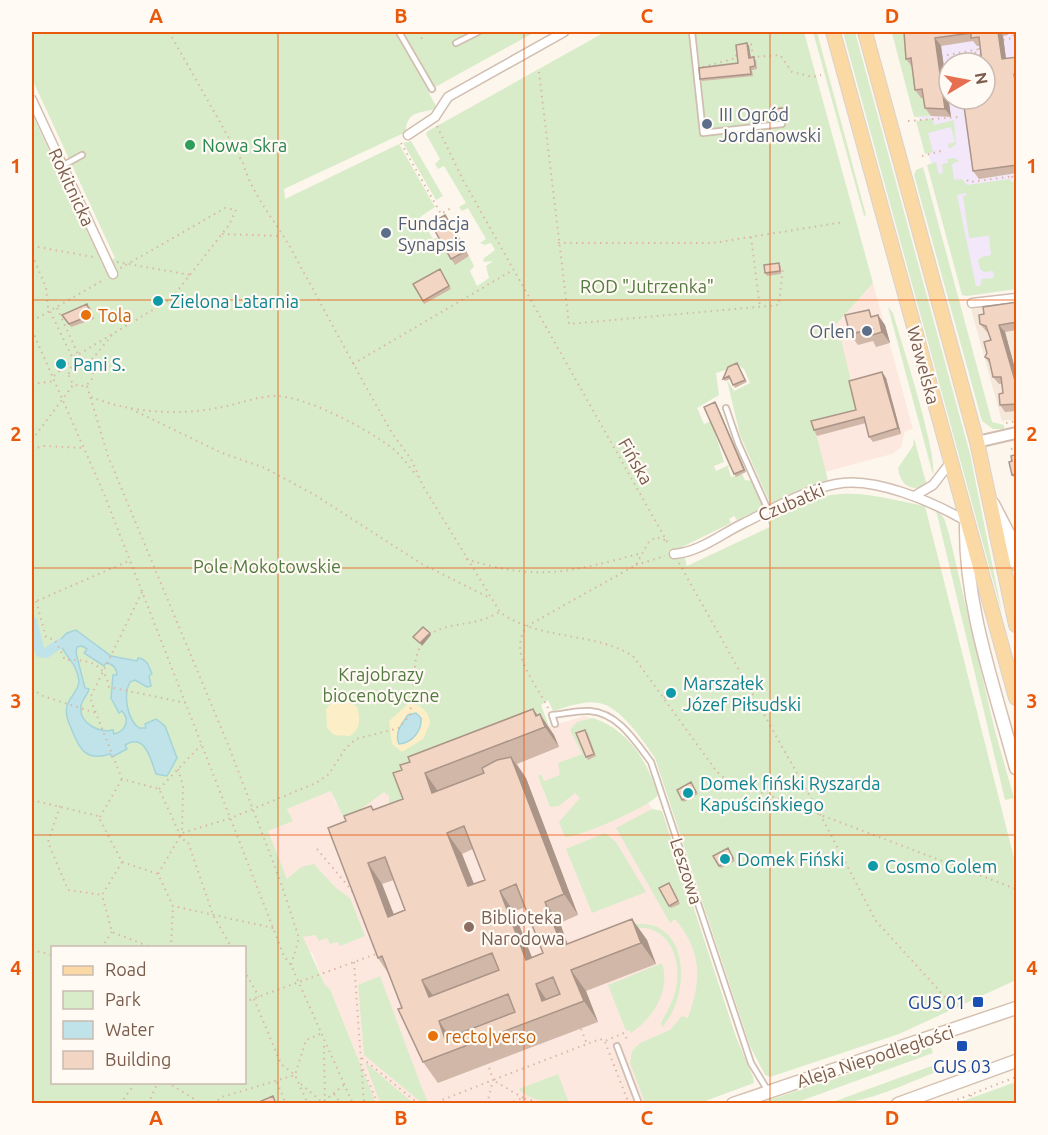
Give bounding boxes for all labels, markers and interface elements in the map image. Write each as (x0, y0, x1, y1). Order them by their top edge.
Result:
text: A (149, 4, 163, 27)
text: B (394, 4, 408, 27)
text: C (641, 4, 654, 27)
text: D (885, 4, 899, 27)
north arrow (937, 51, 997, 111)
text: N (972, 71, 992, 86)
place label: III Ogród Jordanowski (719, 104, 821, 145)
marker: III Ogród Jordanowski (700, 117, 714, 131)
place label: Nowa Skra (202, 135, 287, 155)
marker: Nowa Skra (183, 138, 197, 152)
street label: Rokitnicka (45, 145, 99, 229)
text: 1 (10, 154, 22, 177)
text: 1 (1026, 154, 1038, 177)
place label: Fundacja Synapsis (398, 213, 470, 254)
marker: Fundacja Synapsis (379, 226, 393, 240)
park label: ROD "Jutrzenka" (580, 276, 714, 296)
place label: Zielona Latarnia (170, 291, 299, 311)
marker: Zielona Latarnia (151, 294, 165, 308)
place label: Tola (98, 305, 132, 325)
marker: Tola (79, 308, 93, 322)
place label: Orlen (809, 321, 855, 341)
marker: Orlen (860, 324, 874, 338)
street label: Wawelska (904, 324, 944, 406)
place label: Pani S. (73, 354, 126, 374)
marker: Pani S. (54, 357, 68, 371)
text: 2 (10, 422, 22, 445)
text: 2 (1026, 422, 1038, 445)
street label: Fińska (615, 434, 657, 488)
street label: Czubatki (755, 479, 827, 525)
park label: Pole Mokotowskie (193, 556, 341, 576)
park label: Krajobrazy biocenotyczne (322, 664, 440, 705)
place label: Marszałek Józef Piłsudski (683, 673, 801, 714)
marker: Marszałek Józef Piłsudski (664, 686, 678, 700)
text: 3 (10, 689, 22, 712)
text: 3 (1026, 689, 1038, 712)
place label: Domek fiński Ryszarda Kapuścińskiego (700, 773, 881, 814)
marker: Domek fiński Ryszarda Kapuścińskiego (681, 786, 695, 800)
street label: Leszowa (667, 835, 707, 907)
place label: Domek Fiński (737, 849, 844, 869)
marker: Domek Fiński (718, 852, 732, 866)
place label: Cosmo Golem (885, 856, 997, 876)
marker: Cosmo Golem (866, 859, 880, 873)
place label: Biblioteka Narodowa (481, 907, 565, 948)
marker: Biblioteka Narodowa (462, 920, 476, 934)
legend (51, 946, 246, 1084)
text: 4 (10, 956, 22, 979)
text: 4 (1026, 956, 1038, 979)
text: Road (105, 959, 147, 979)
text: Park (105, 989, 141, 1009)
place label: GUS 01 (908, 992, 966, 1012)
marker: GUS 01 (971, 995, 985, 1009)
text: Water (105, 1019, 155, 1039)
street label: Aleja Niepodległości (794, 1021, 956, 1091)
place label: recto|verso (445, 1026, 536, 1046)
marker: recto|verso (426, 1029, 440, 1043)
marker: GUS 03 (955, 1039, 969, 1053)
text: Building (105, 1049, 171, 1069)
place label: GUS 03 (933, 1056, 991, 1076)
text: A (149, 1106, 163, 1129)
text: B (394, 1106, 408, 1129)
text: C (641, 1106, 654, 1129)
text: D (885, 1106, 899, 1129)

